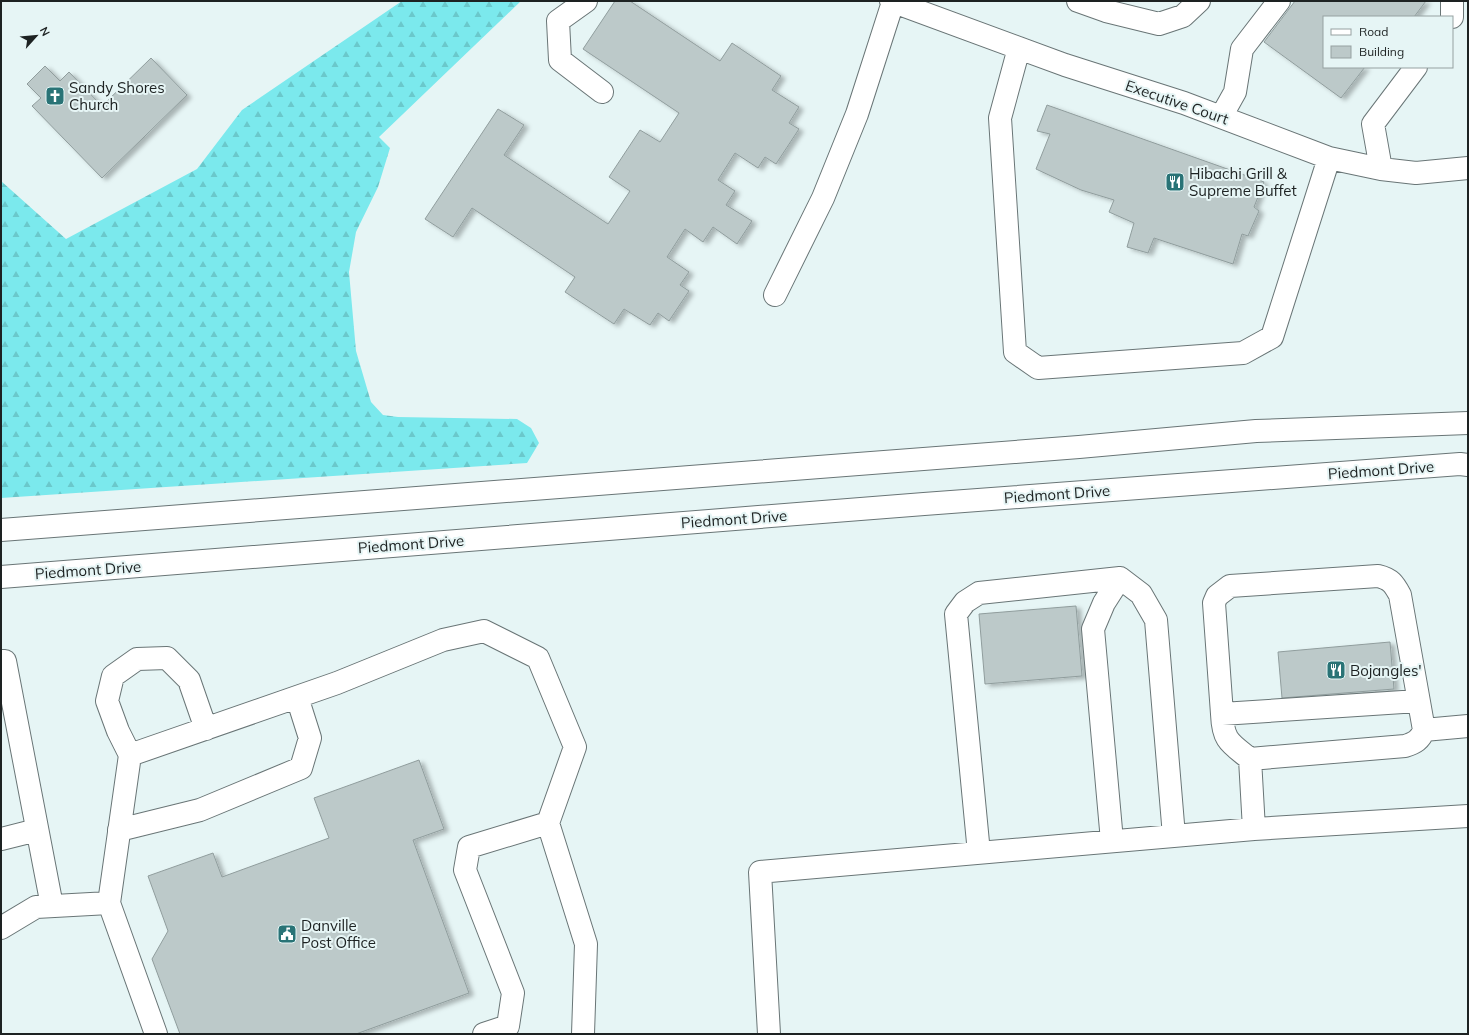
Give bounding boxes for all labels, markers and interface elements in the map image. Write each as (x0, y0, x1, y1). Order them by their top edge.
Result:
north arrow (16, 16, 56, 56)
legend (1323, 16, 1453, 68)
text: Road (1359, 24, 1388, 39)
text: N (37, 25, 53, 38)
text: Building (1359, 44, 1404, 59)
street label: Executive Court (1123, 75, 1231, 129)
place label: Sandy Shores Church (69, 78, 165, 114)
church icon: Sandy Shores Church (44, 85, 66, 107)
place label: Hibachi Grill & Supreme Buffet (1189, 164, 1297, 200)
restaurant icon: Hibachi Grill & Supreme Buffet (1164, 171, 1186, 193)
street label: Piedmont Drive (1327, 457, 1435, 483)
street label: Piedmont Drive (1003, 481, 1111, 507)
street label: Piedmont Drive (680, 506, 788, 532)
street label: Piedmont Drive (357, 531, 465, 557)
street label: Piedmont Drive (34, 557, 142, 583)
restaurant icon: Bojangles' (1325, 659, 1347, 681)
place label: Bojangles' (1350, 661, 1422, 680)
place label: Danville Post Office (301, 916, 376, 952)
public building icon: Danville Post Office (276, 923, 298, 945)

